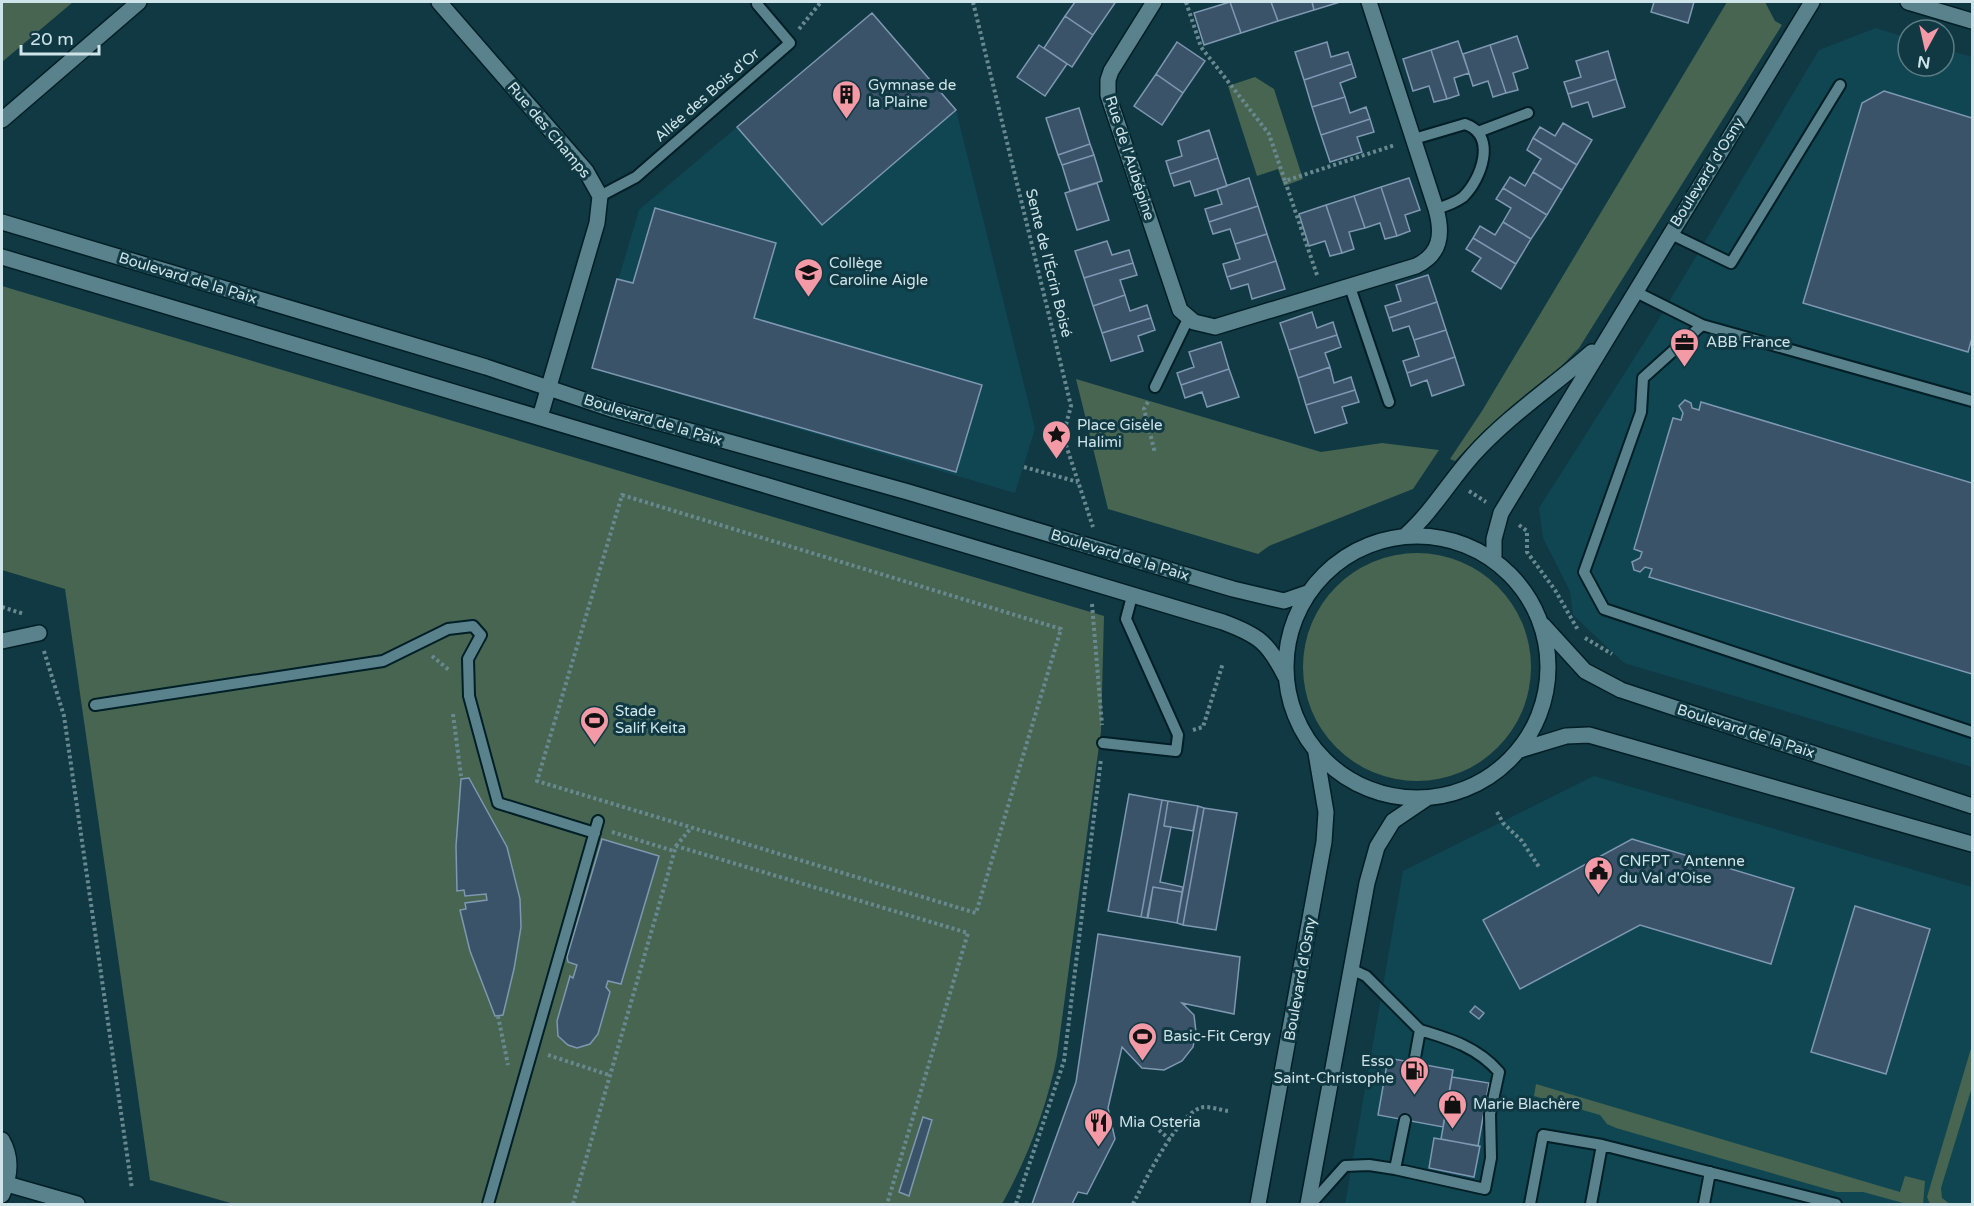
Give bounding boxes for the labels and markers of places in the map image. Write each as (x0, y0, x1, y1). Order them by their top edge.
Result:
place label: Gymnase de la Plaine (868, 76, 956, 111)
building icon: Gymnase de la Plaine (831, 78, 863, 120)
place label: Collège Caroline Aigle (829, 254, 928, 289)
school or university icon: Collège Caroline Aigle (792, 256, 824, 298)
office icon: ABB France (1669, 326, 1701, 368)
place label: ABB France (1706, 333, 1790, 351)
place label: Place Gisèle Halimi (1077, 416, 1163, 451)
place icon: Place Gisèle Halimi (1040, 418, 1072, 460)
place label: Stade Salif Keita (615, 702, 686, 737)
sports icon: Stade Salif Keita (578, 704, 610, 746)
place label: CNFPT - Antenne du Val d'Oise (1619, 852, 1745, 887)
public building icon: CNFPT - Antenne du Val d'Oise (1582, 854, 1614, 896)
sports icon: Basic-Fit Cergy (1126, 1020, 1158, 1062)
place label: Basic-Fit Cergy (1163, 1027, 1271, 1045)
place label: Esso Saint-Christophe (1274, 1052, 1394, 1087)
fuel station icon: Esso Saint-Christophe (1399, 1054, 1431, 1096)
shop icon: Marie Blachère (1436, 1088, 1468, 1130)
place label: Marie Blachère (1473, 1095, 1580, 1113)
restaurant icon: Mia Osteria (1082, 1106, 1114, 1148)
place label: Mia Osteria (1119, 1113, 1201, 1131)

